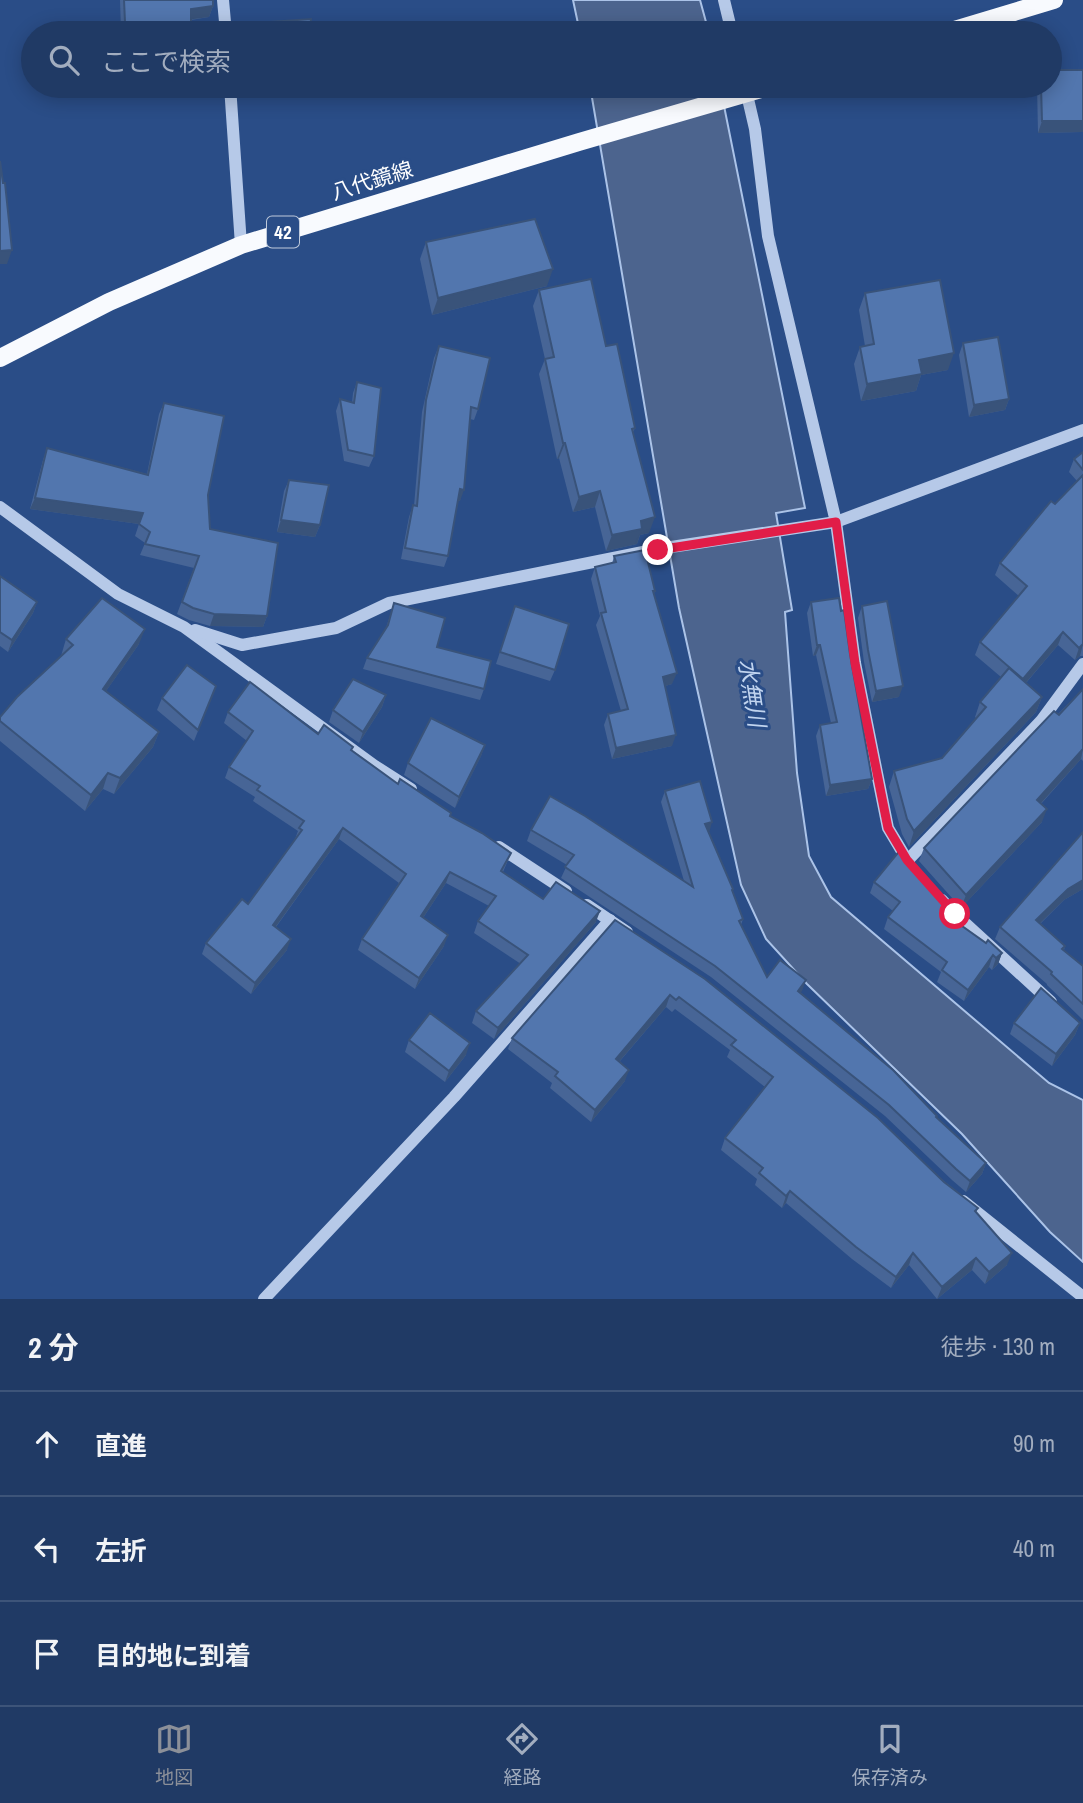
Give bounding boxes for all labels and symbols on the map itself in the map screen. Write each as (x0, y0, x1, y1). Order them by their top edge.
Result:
street label: 八代鏡線 (327, 154, 416, 207)
road number: 42 (267, 216, 299, 248)
route end (642, 534, 673, 565)
water label: 水無川 (732, 656, 774, 732)
route start (939, 898, 970, 929)

